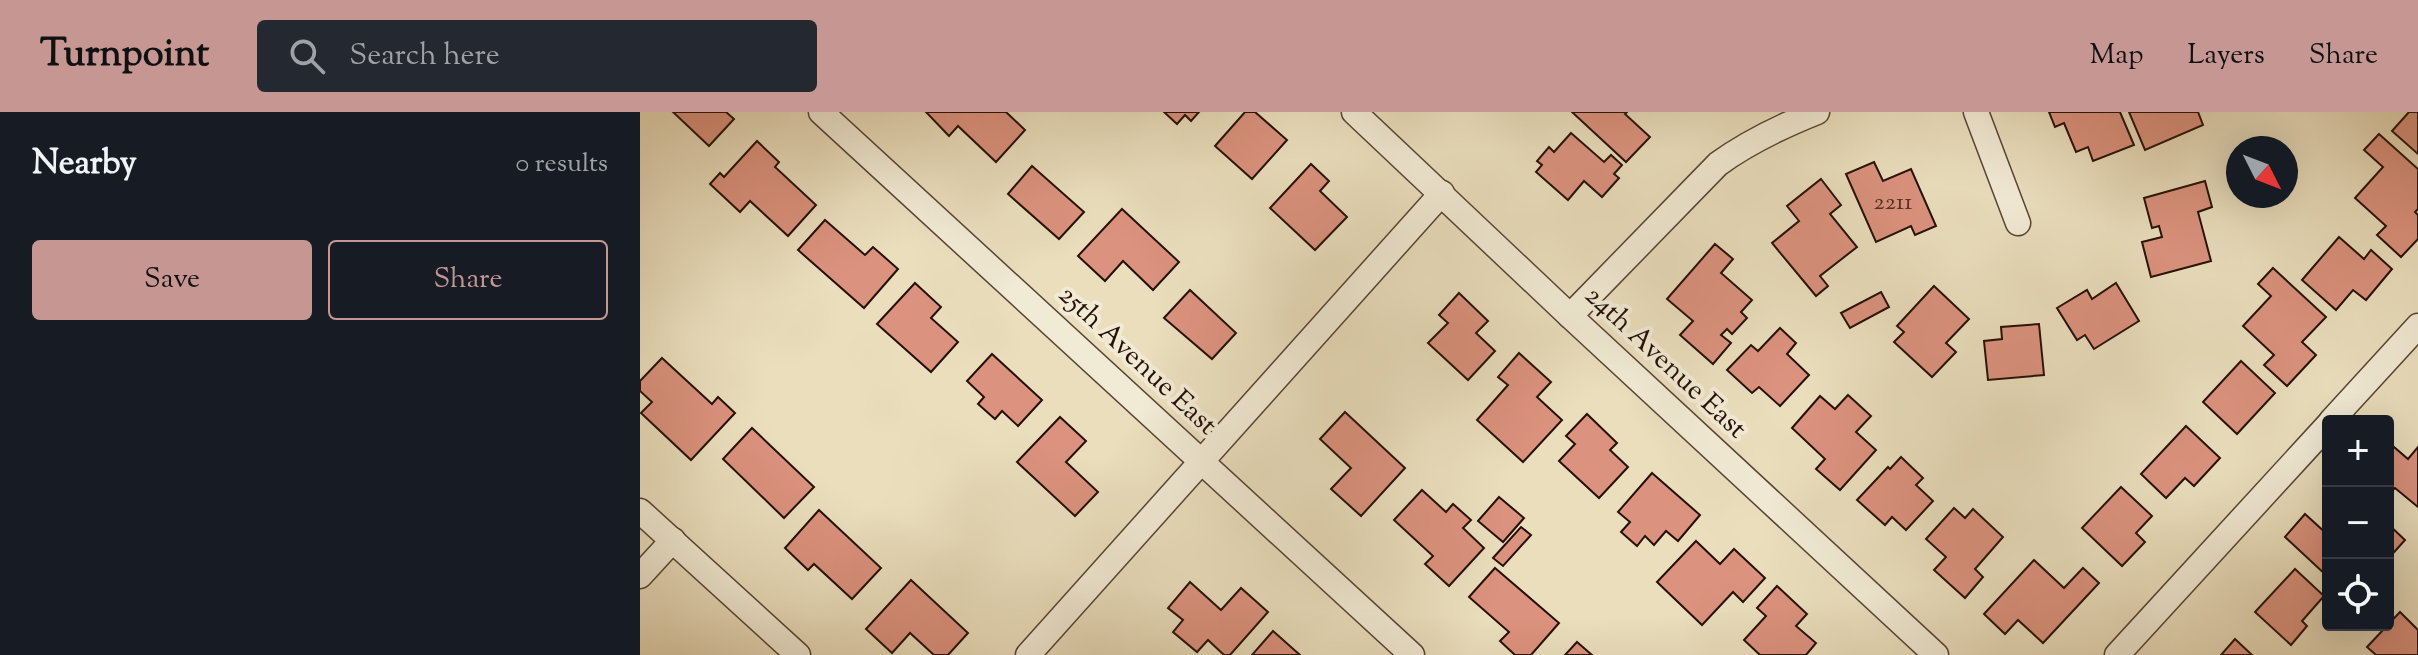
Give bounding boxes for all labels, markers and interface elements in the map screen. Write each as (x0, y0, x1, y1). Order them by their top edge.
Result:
search box (257, 20, 817, 92)
text: Turnpoint (40, 29, 209, 83)
icon: search (285, 34, 329, 78)
text: Search here (349, 35, 500, 78)
text: Map (2090, 36, 2143, 76)
text: Layers (2187, 36, 2265, 76)
text: Share (2309, 36, 2378, 76)
north arrow (2226, 136, 2298, 208)
text: Nearby (32, 140, 137, 189)
text: 0 results (516, 146, 608, 183)
house number: 2211 (1874, 186, 1912, 220)
button: Save (32, 240, 312, 320)
button: Share (328, 240, 608, 320)
street label: 25th Avenue East (1049, 277, 1226, 446)
street label: 24th Avenue East (1575, 277, 1755, 449)
map controls (2322, 415, 2394, 631)
button: + (2322, 415, 2394, 487)
button: − (2322, 487, 2394, 559)
button: locate (2322, 559, 2394, 631)

